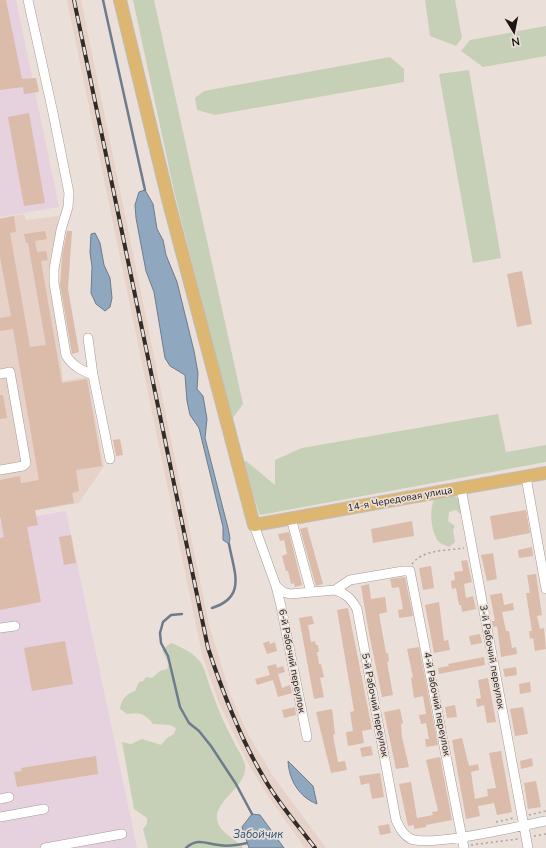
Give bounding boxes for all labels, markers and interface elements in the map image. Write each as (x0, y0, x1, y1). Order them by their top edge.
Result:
north arrow (494, 12, 534, 52)
text: N (510, 33, 521, 49)
street label: 14-я Чередовая улица (347, 483, 453, 515)
street label: 3-й Рабочий переулок (476, 604, 508, 711)
street label: 6-й Рабочий переулок (275, 608, 309, 715)
street label: 4-й Рабочий переулок (420, 651, 454, 758)
street label: 5-й Рабочий переулок (358, 652, 392, 759)
water label: Забойчик (233, 827, 283, 842)

